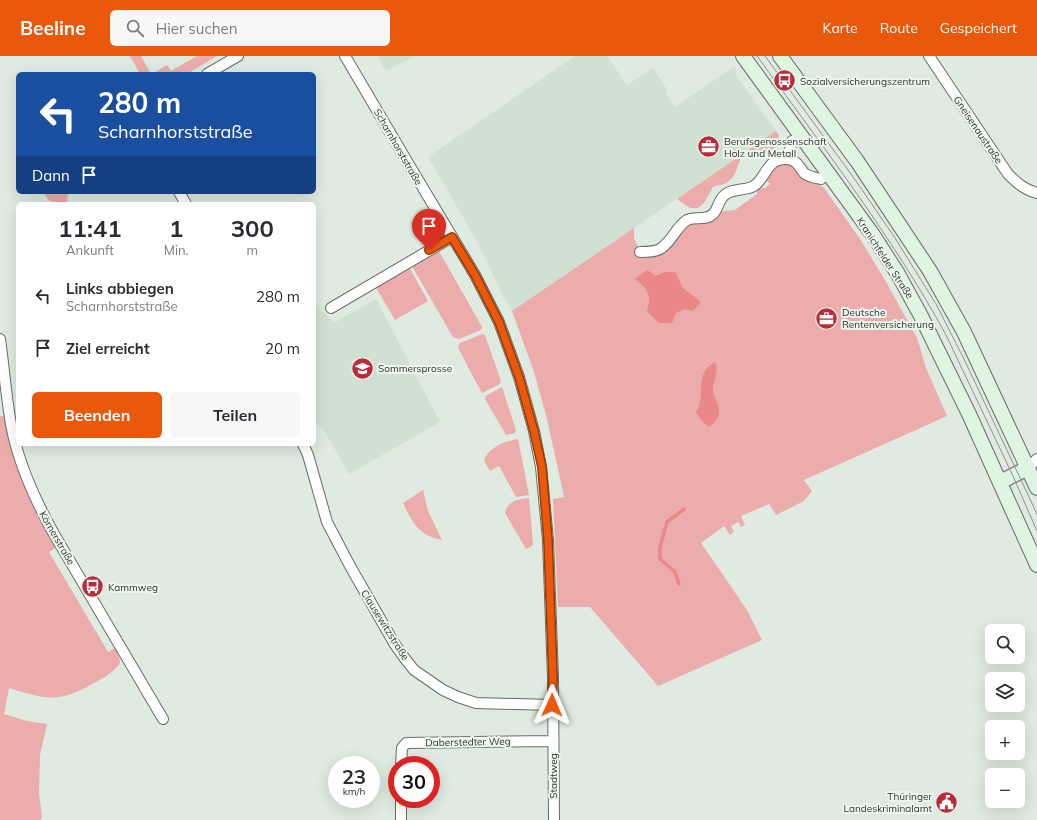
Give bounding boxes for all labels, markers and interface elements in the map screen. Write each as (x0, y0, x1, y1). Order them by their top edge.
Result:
search box (110, 10, 390, 46)
text: Beeline (20, 16, 86, 40)
icon: search (124, 17, 146, 39)
text: Hier suchen (156, 19, 238, 38)
text: Karte (823, 19, 858, 37)
text: Route (880, 19, 918, 37)
text: Gespeichert (940, 19, 1017, 37)
bus stop icon: Sozialversicherungszentrum (771, 68, 797, 94)
place label: Sozialversicherungszentrum (800, 75, 930, 88)
text: 280 m (98, 85, 181, 120)
icon: left (32, 88, 84, 140)
street label: Gneisenaustraße (951, 94, 1005, 166)
street label: Scharnhorststraße (371, 107, 425, 187)
text: Scharnhorststraße (98, 120, 253, 143)
office icon: Berufsgenossenschaft Holz und Metall (696, 134, 722, 160)
place label: Berufsgenossenschaft Holz und Metall (724, 135, 827, 160)
icon: arrive (78, 164, 100, 186)
text: Dann (32, 166, 70, 185)
pin (412, 209, 446, 250)
text: 11:41 (58, 213, 122, 243)
text: 1 (169, 213, 183, 243)
text: 300 (231, 213, 274, 243)
icon: arrive (418, 215, 440, 237)
street label: Kranichfelder Straße (854, 215, 916, 301)
text: Ankunft (66, 242, 114, 258)
text: Min. (164, 242, 189, 258)
text: m (247, 242, 258, 258)
text: Links abbiegen (66, 279, 174, 298)
icon: left (32, 285, 54, 307)
text: 280 m (256, 287, 300, 306)
text: Scharnhorststraße (66, 298, 178, 314)
office icon: Deutsche Rentenversicherung (813, 305, 839, 331)
place label: Deutsche Rentenversicherung (842, 306, 934, 331)
icon: arrive (32, 337, 54, 359)
text: Ziel erreicht (66, 339, 150, 358)
text: 20 m (265, 339, 300, 358)
school or university icon: Sommersprosse (350, 355, 376, 381)
place label: Sommersprosse (378, 362, 452, 375)
button: Beenden (32, 392, 162, 438)
button: Teilen (170, 392, 300, 438)
street label: Körnerstraße (36, 509, 78, 567)
bus stop icon: Kammweg (79, 574, 105, 600)
place label: Kammweg (108, 581, 158, 594)
street label: Clausewitzstraße (358, 587, 412, 663)
map controls (985, 624, 1025, 808)
button: search (985, 624, 1025, 664)
button: layers (985, 672, 1025, 712)
position arrow (531, 684, 573, 726)
button: + (985, 720, 1025, 760)
street label: Daberstedter Weg (425, 735, 511, 749)
street label: Stadtweg (547, 753, 560, 799)
speed limit sign: 30 (388, 756, 440, 808)
text: 23 (342, 764, 366, 789)
button: − (985, 768, 1025, 808)
text: km/h (343, 785, 365, 798)
public building icon: Thüringer Landeskriminalamt (934, 789, 960, 815)
place label: Thüringer Landeskriminalamt (843, 790, 932, 815)

